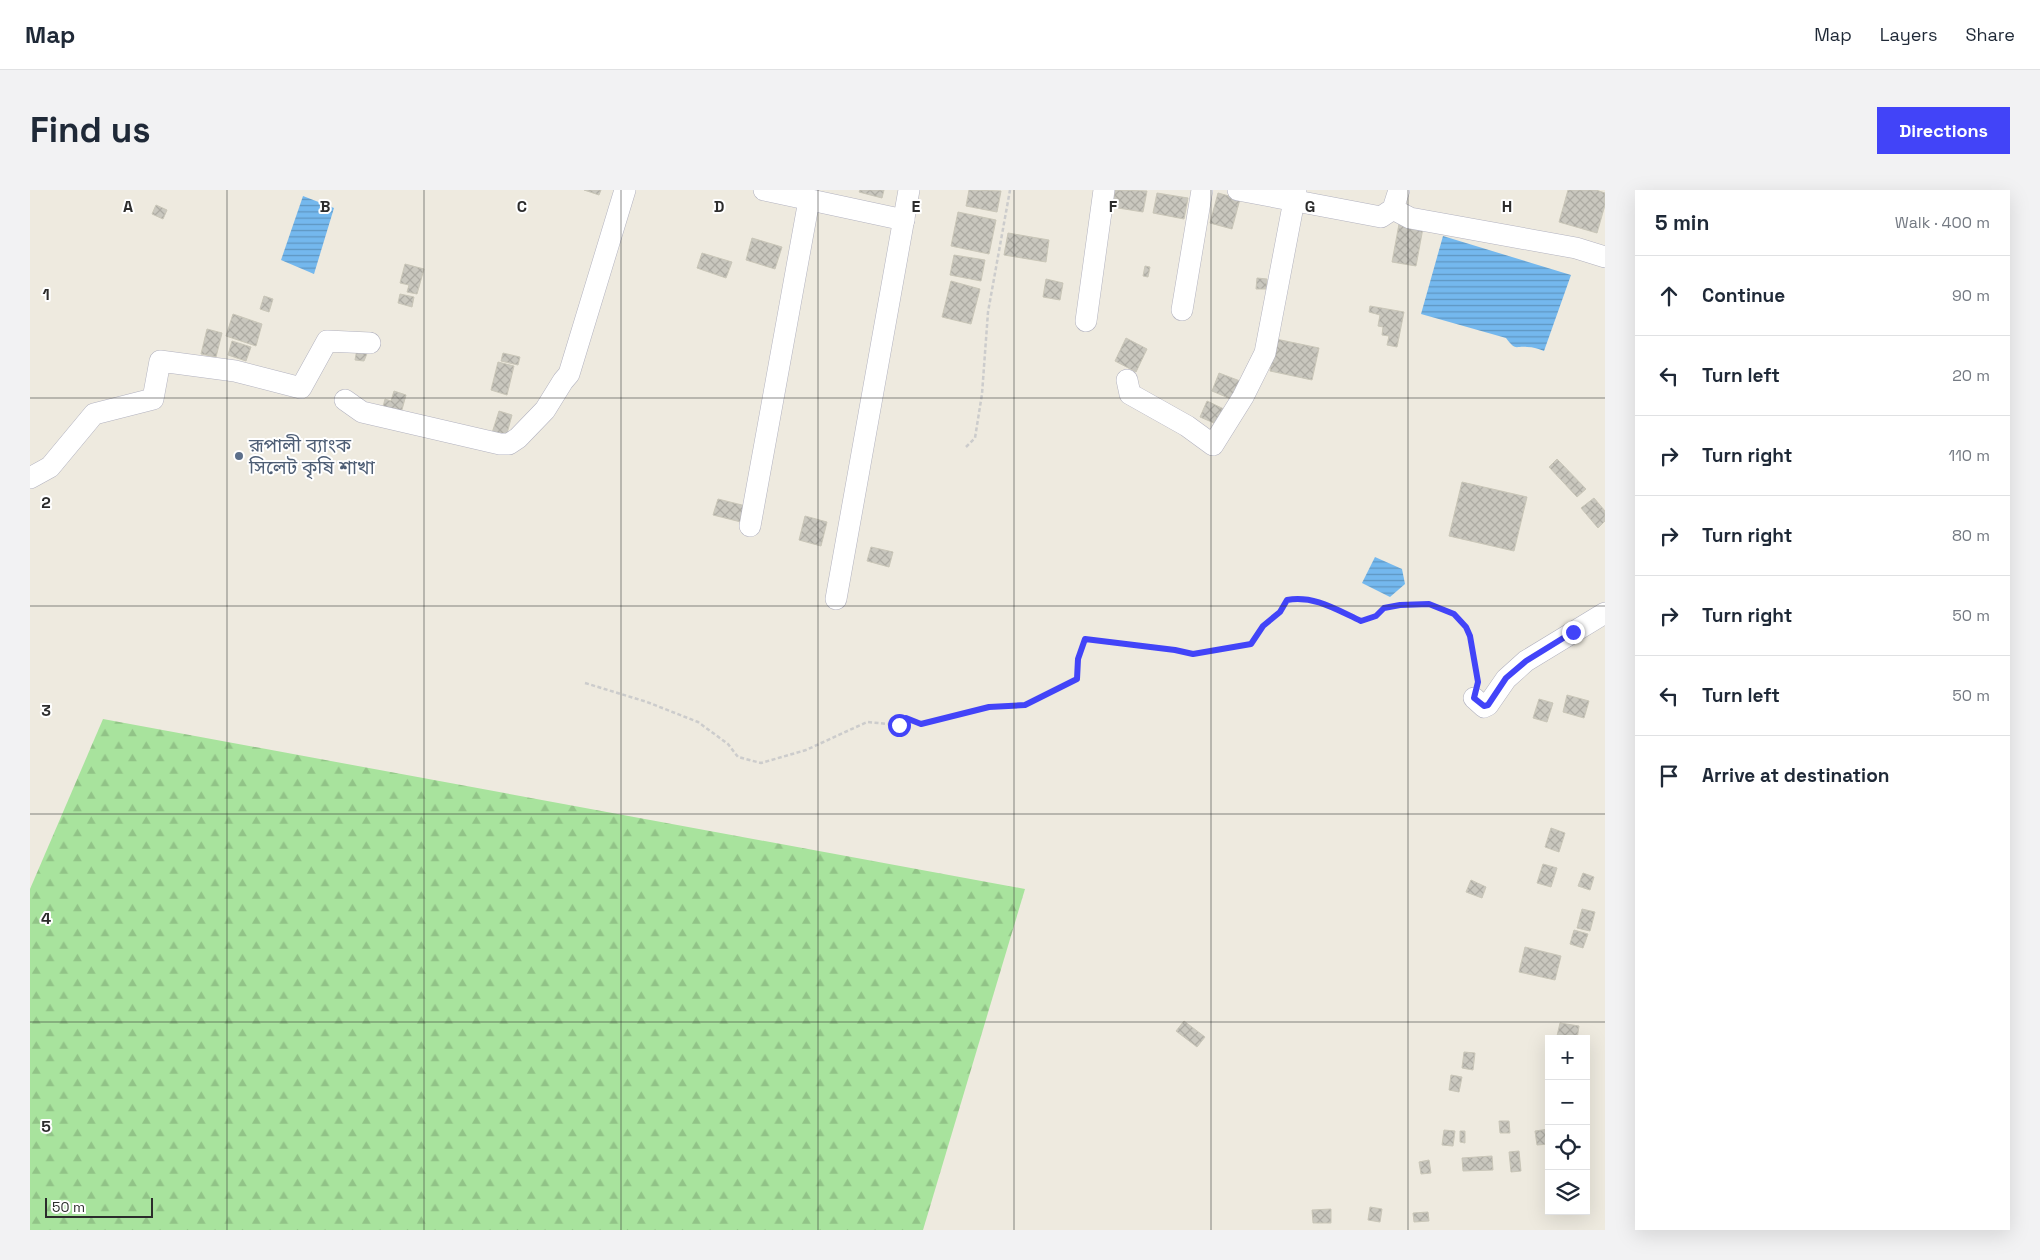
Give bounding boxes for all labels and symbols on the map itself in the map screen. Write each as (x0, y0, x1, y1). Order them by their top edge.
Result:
text: A (123, 196, 133, 217)
text: B (320, 196, 330, 217)
text: C (517, 196, 527, 217)
text: D (714, 196, 724, 217)
text: E (912, 196, 921, 217)
text: F (1109, 196, 1118, 217)
text: G (1305, 196, 1315, 217)
text: H (1502, 196, 1512, 217)
text: 1 (42, 284, 50, 305)
place label: রূপালী ব্যাংক সিলেট কৃষি শাখা (248, 433, 376, 480)
marker: রূপালী ব্যাংক সিলেট কৃষি শাখা (233, 450, 245, 462)
text: 2 (41, 492, 51, 513)
route end (1562, 621, 1585, 644)
text: 3 (41, 700, 51, 721)
route start (888, 714, 911, 737)
text: 4 (41, 908, 51, 929)
text: 5 (41, 1116, 51, 1137)
scale bar (45, 1195, 152, 1218)

